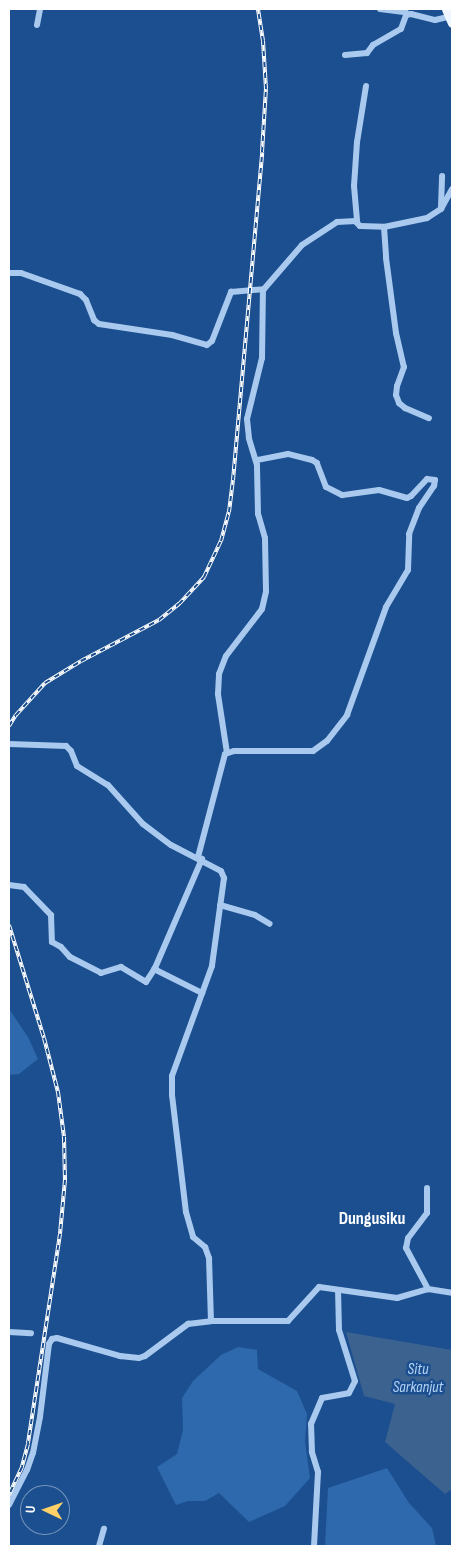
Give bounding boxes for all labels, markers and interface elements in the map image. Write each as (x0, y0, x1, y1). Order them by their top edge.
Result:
district label: Dungusiku (339, 1208, 405, 1230)
water label: Situ Sarkanjut (393, 1360, 443, 1398)
north arrow (20, 1485, 70, 1535)
text: U (22, 1505, 39, 1513)

